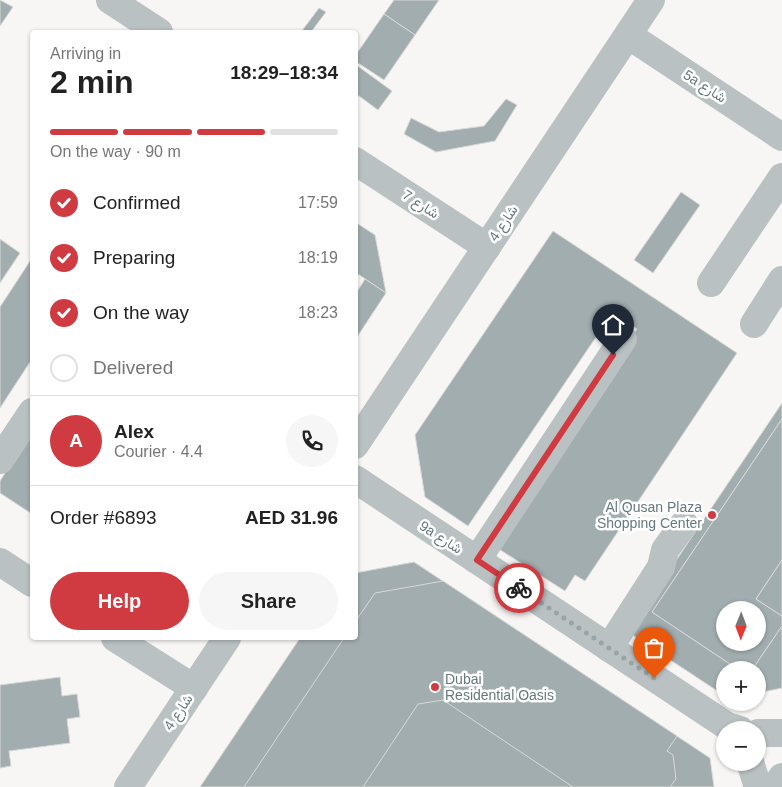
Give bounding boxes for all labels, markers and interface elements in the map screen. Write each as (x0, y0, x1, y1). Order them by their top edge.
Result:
text: Arriving in (50, 45, 121, 62)
text: 18:29–18:34 (230, 62, 338, 83)
text: 2 min (50, 64, 134, 100)
street label: 5a شارع (679, 66, 729, 108)
text: On the way · 90 m (50, 143, 181, 160)
street label: شارع 7 (398, 186, 442, 224)
icon: check (50, 189, 78, 217)
text: Confirmed (93, 192, 181, 213)
text: 17:59 (298, 194, 338, 211)
street label: شارع 4 (485, 202, 523, 246)
icon: check (50, 244, 78, 272)
text: Preparing (93, 247, 175, 268)
text: 18:19 (298, 249, 338, 266)
icon: check (50, 299, 78, 327)
text: On the way (93, 302, 189, 323)
text: 18:23 (298, 304, 338, 321)
pin (592, 304, 634, 355)
icon: home (599, 311, 627, 339)
text: Delivered (93, 357, 173, 378)
button: phone (286, 415, 338, 467)
text: Alex (114, 421, 154, 442)
text: A (69, 430, 83, 451)
text: Courier · 4.4 (114, 443, 203, 460)
place label: Al Qusan Plaza Shopping Center (597, 499, 702, 531)
text: Order #6893 (50, 507, 157, 528)
text: AED 31.96 (245, 507, 338, 528)
marker: Al Qusan Plaza Shopping Center (706, 509, 718, 521)
street label: 9a شارع (415, 517, 465, 559)
courier (494, 563, 544, 613)
button: Help (50, 572, 189, 630)
button: Share (199, 572, 338, 630)
icon: bike (505, 574, 533, 602)
north arrow (716, 601, 766, 651)
map controls (716, 601, 766, 771)
pin (633, 627, 675, 678)
icon: bag (640, 634, 668, 662)
button: + (716, 661, 766, 711)
place label: Dubai Residential Oasis (445, 671, 554, 703)
marker: Dubai Residential Oasis (429, 681, 441, 693)
street label: شارع 4 (160, 691, 198, 735)
button: − (716, 721, 766, 771)

